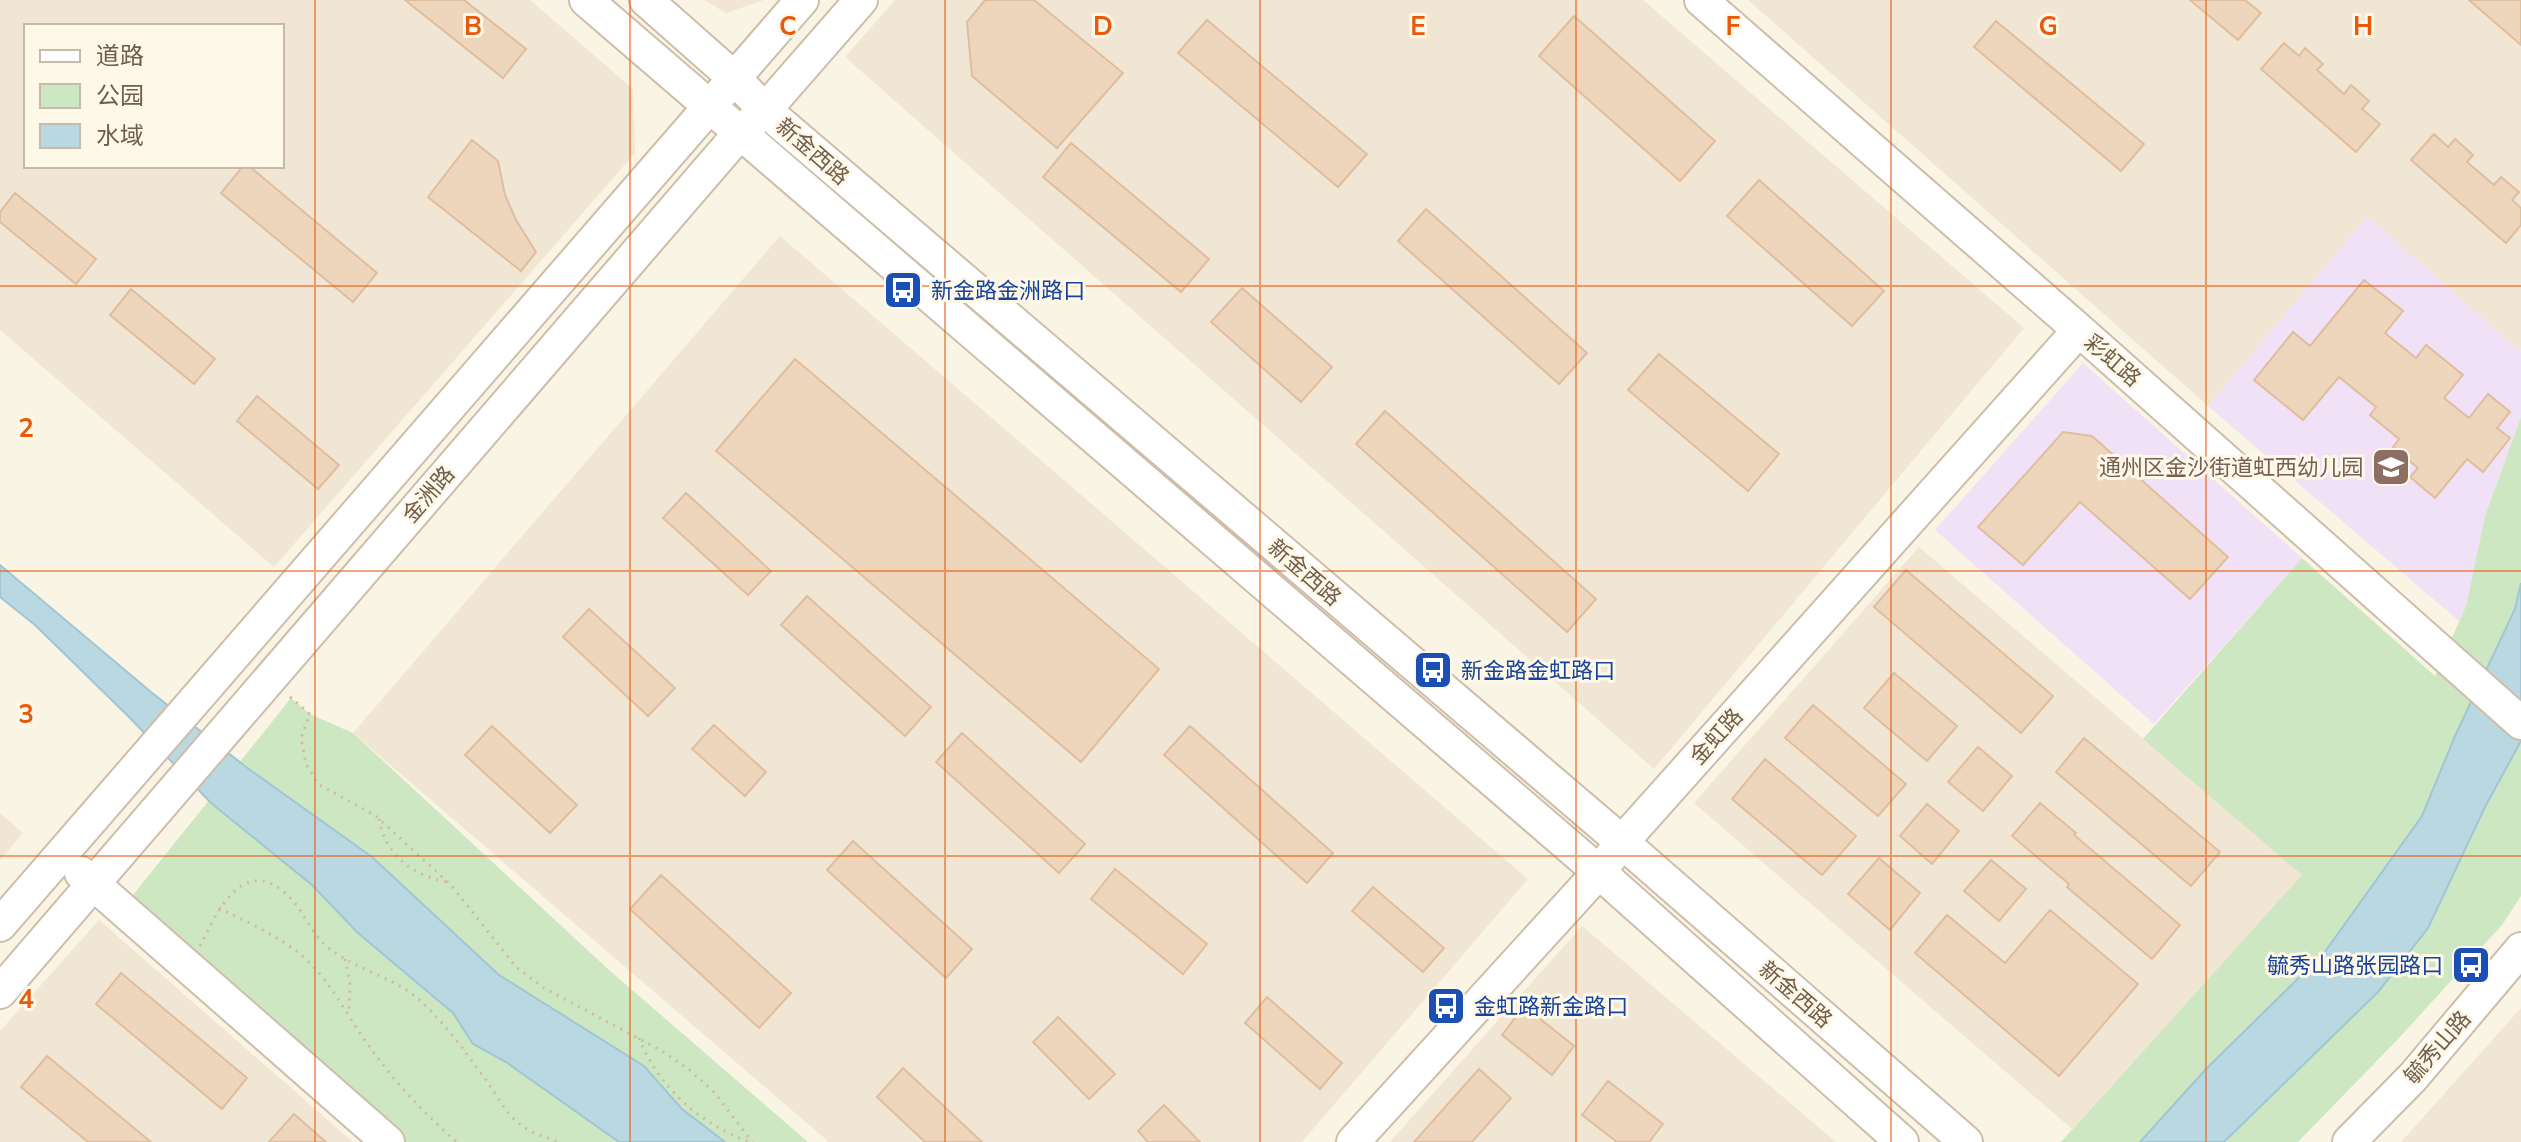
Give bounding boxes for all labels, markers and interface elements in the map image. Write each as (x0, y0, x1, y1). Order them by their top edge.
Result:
text: B (464, 9, 482, 42)
text: C (779, 9, 797, 42)
text: D (1093, 9, 1113, 42)
text: E (1410, 9, 1426, 42)
text: F (1726, 9, 1741, 42)
text: G (2038, 9, 2058, 42)
text: H (2353, 9, 2373, 42)
legend (24, 24, 284, 168)
text: 道路 (96, 40, 144, 70)
text: 公园 (96, 80, 144, 110)
street label: 新金西路 (771, 112, 855, 190)
text: 水域 (96, 120, 144, 150)
bus stop icon: 新金路金洲路口 (882, 269, 924, 311)
place label: 新金路金洲路口 (931, 276, 1085, 304)
street label: 彩虹路 (2079, 328, 2147, 392)
text: 2 (18, 411, 34, 444)
school or university icon: 通州区金沙街道虹西幼儿园 (2370, 446, 2412, 488)
place label: 通州区金沙街道虹西幼儿园 (2099, 453, 2363, 481)
street label: 金洲路 (396, 460, 460, 528)
street label: 新金西路 (1263, 533, 1347, 611)
bus stop icon: 新金路金虹路口 (1412, 649, 1454, 691)
place label: 新金路金虹路口 (1461, 656, 1615, 684)
text: 3 (18, 697, 34, 730)
street label: 金虹路 (1684, 702, 1748, 770)
bus stop icon: 毓秀山路张园路口 (2450, 944, 2492, 986)
place label: 毓秀山路张园路口 (2267, 951, 2443, 979)
street label: 新金西路 (1754, 955, 1838, 1033)
text: 4 (18, 982, 34, 1015)
bus stop icon: 金虹路新金路口 (1425, 985, 1467, 1027)
place label: 金虹路新金路口 (1474, 992, 1628, 1020)
street label: 毓秀山路 (2398, 1005, 2476, 1089)

